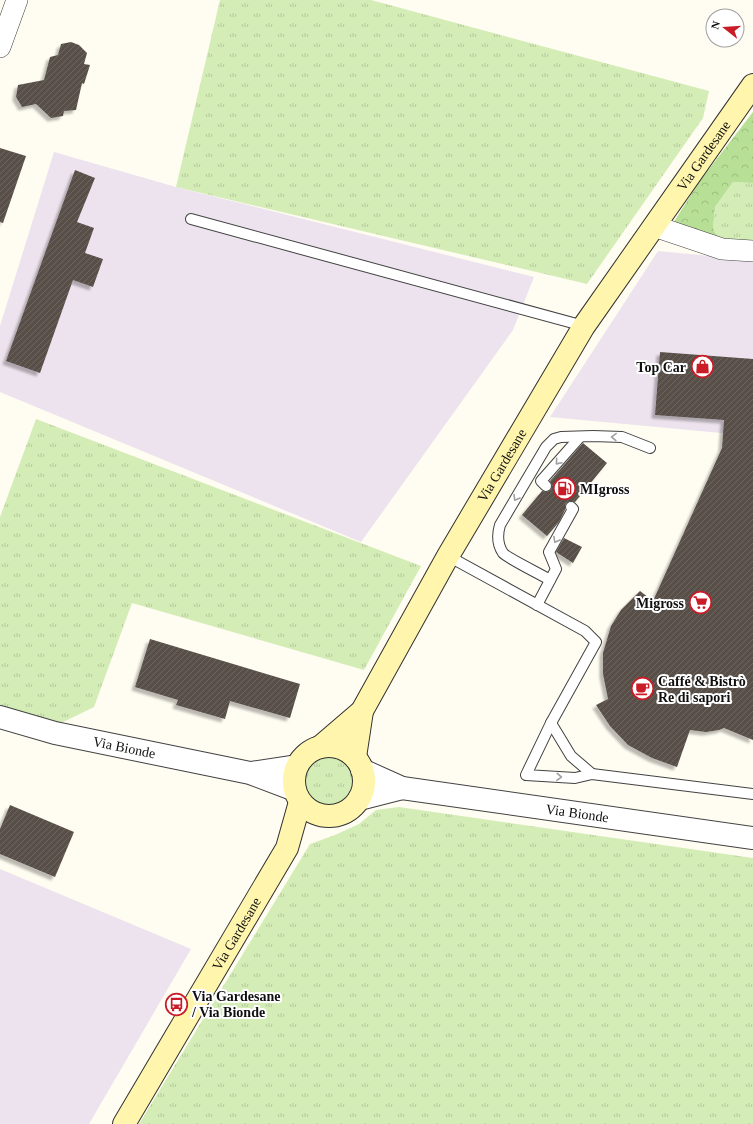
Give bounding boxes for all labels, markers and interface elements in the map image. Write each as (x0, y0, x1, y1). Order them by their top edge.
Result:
north arrow (705, 8, 745, 48)
text: N (709, 19, 722, 31)
street label: Via Gardesane (674, 118, 734, 194)
shop icon: Top Car (689, 354, 715, 380)
place label: Top Car (636, 360, 686, 375)
street label: Via Gardesane (475, 426, 529, 505)
one-way arrow (611, 433, 617, 441)
one-way arrow (555, 457, 562, 464)
fuel station icon: MIgross (552, 476, 578, 502)
place label: MIgross (580, 482, 630, 497)
one-way arrow (514, 494, 521, 501)
one-way arrow (553, 536, 560, 543)
supermarket icon: Migross (687, 590, 713, 616)
place label: Migross (636, 596, 685, 611)
place label: Caffé & Bistrò Re di sapori (658, 674, 746, 705)
cafe icon: Caffé & Bistrò Re di sapori (630, 676, 656, 702)
street label: Via Bionde (92, 734, 157, 761)
one-way arrow (556, 772, 562, 781)
street label: Via Bionde (545, 802, 610, 825)
street label: Via Gardesane (210, 895, 264, 973)
place label: Via Gardesane / Via Bionde (191, 989, 281, 1020)
bus stop icon: Via Gardesane / Via Bionde (164, 991, 190, 1017)

